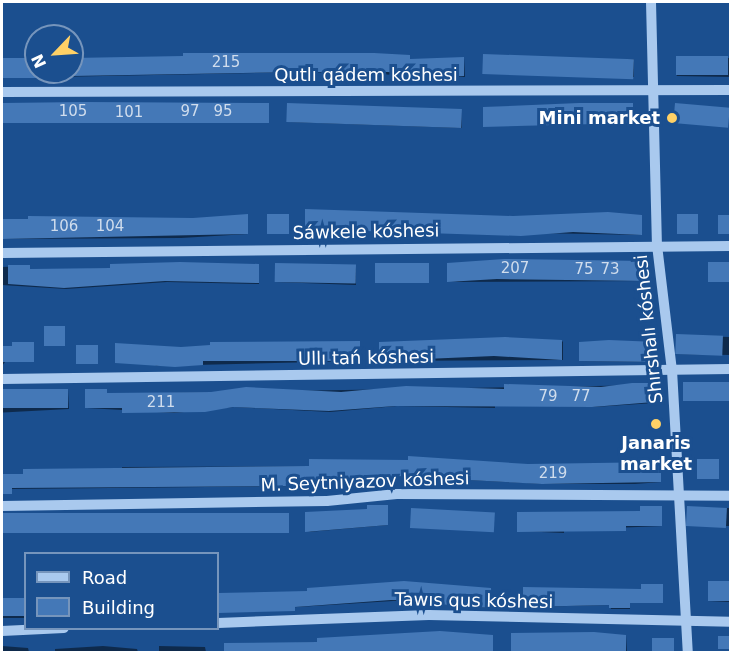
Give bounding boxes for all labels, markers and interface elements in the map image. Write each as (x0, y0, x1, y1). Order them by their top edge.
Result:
north arrow (24, 24, 84, 84)
text: N (28, 51, 50, 71)
house number: 215 (212, 54, 240, 72)
street label: Qutlı qádem kóshesi (274, 64, 458, 86)
house number: 105 (59, 103, 87, 121)
house number: 97 (180, 103, 200, 121)
house number: 95 (213, 103, 233, 121)
house number: 101 (115, 104, 143, 122)
place label: Mini market (539, 107, 660, 129)
marker: Mini market (665, 111, 679, 125)
house number: 106 (50, 218, 78, 236)
house number: 104 (96, 218, 124, 236)
street label: Sáwkele kóshesi (292, 220, 440, 244)
street label: Shırshalı kóshesi (630, 253, 668, 405)
house number: 207 (501, 260, 529, 278)
house number: 75 (574, 261, 594, 279)
house number: 73 (600, 261, 620, 279)
street label: Ullı tań kóshesi (298, 346, 434, 370)
house number: 79 (538, 388, 558, 406)
house number: 77 (571, 388, 591, 406)
house number: 211 (147, 394, 175, 412)
marker: Janaris market (649, 417, 663, 431)
place label: Janaris market (620, 433, 692, 476)
house number: 219 (539, 465, 567, 483)
street label: M. Seytniyazov kóshesi (260, 468, 470, 496)
legend (24, 552, 219, 630)
text: Road (82, 567, 127, 588)
street label: Tawıs qus kóshesi (394, 589, 554, 613)
text: Building (82, 597, 155, 618)

